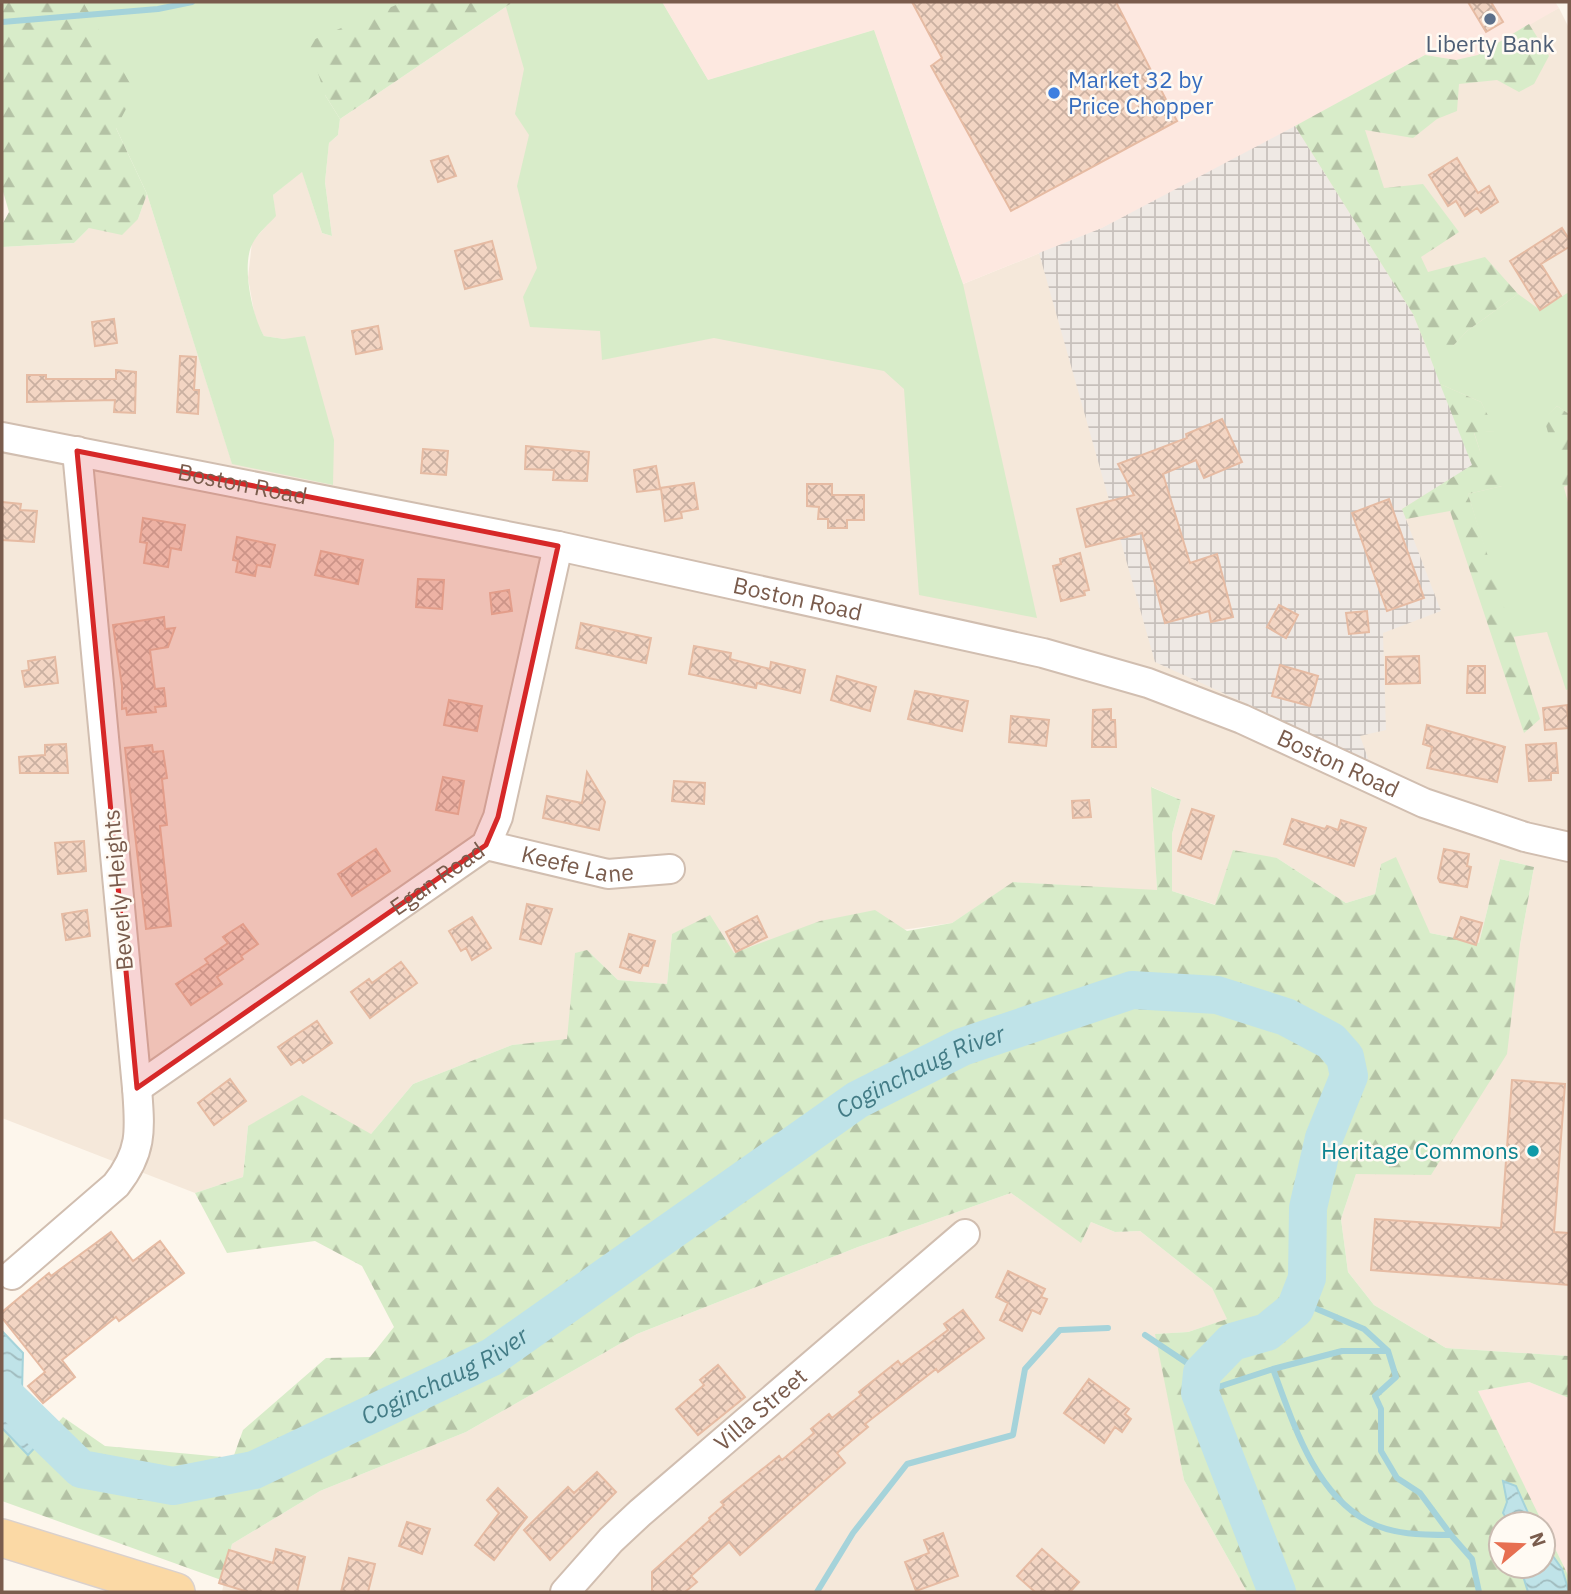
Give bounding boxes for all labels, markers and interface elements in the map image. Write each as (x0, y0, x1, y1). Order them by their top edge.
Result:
marker: Liberty Bank (1482, 11, 1498, 27)
place label: Liberty Bank (1425, 28, 1555, 58)
place label: Market 32 by Price Chopper (1068, 64, 1214, 120)
marker: Market 32 by Price Chopper (1046, 85, 1062, 101)
street label: Boston Road (175, 456, 310, 510)
street label: Boston Road (731, 569, 865, 627)
street label: Boston Road (1273, 721, 1404, 804)
street label: Beverly Heights (95, 808, 139, 972)
street label: Egan Road (383, 835, 490, 922)
street label: Keefe Lane (519, 838, 635, 888)
water label: Coginchaug River (829, 1016, 1010, 1125)
place label: Heritage Commons (1321, 1135, 1519, 1165)
marker: Heritage Commons (1525, 1143, 1541, 1159)
water label: Coginchaug River (356, 1319, 535, 1432)
street label: Villa Street (707, 1360, 813, 1457)
north arrow (1487, 1510, 1557, 1580)
text: N (1524, 1529, 1552, 1550)

